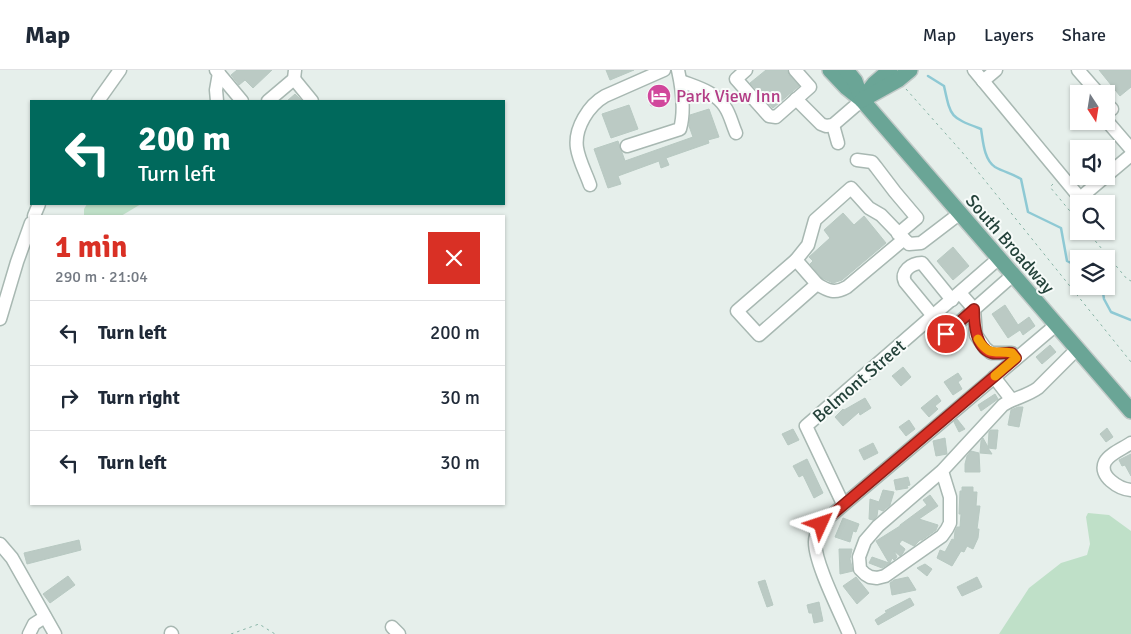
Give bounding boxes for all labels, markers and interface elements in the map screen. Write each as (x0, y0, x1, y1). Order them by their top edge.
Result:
text: Map (25, 20, 70, 50)
text: Map (923, 24, 956, 46)
text: Layers (984, 24, 1034, 46)
text: Share (1062, 24, 1106, 46)
hotel icon: Park View Inn (646, 83, 672, 109)
place label: Park View Inn (676, 85, 780, 107)
north arrow (1070, 85, 1115, 130)
map controls (1070, 85, 1115, 295)
text: 200 m (138, 117, 231, 160)
icon: left (55, 120, 120, 185)
button: sound (1070, 140, 1115, 185)
text: Turn left (138, 160, 216, 187)
street label: South Broadway (961, 190, 1059, 299)
button: search (1070, 195, 1115, 240)
text: 1 min (55, 229, 127, 266)
button: close (428, 232, 480, 284)
button: layers (1070, 250, 1115, 295)
text: 290 m · 21:04 (55, 267, 148, 287)
pin (925, 313, 967, 355)
icon: left (55, 319, 83, 347)
icon: arrive (932, 320, 960, 348)
text: Turn left (98, 321, 167, 345)
text: 200 m (430, 321, 480, 345)
street label: Belmont Street (808, 335, 910, 427)
icon: right (55, 384, 83, 412)
text: Turn right (98, 386, 180, 410)
text: 30 m (440, 386, 480, 410)
icon: left (55, 449, 83, 477)
text: Turn left (98, 451, 167, 475)
text: 30 m (440, 451, 480, 475)
position arrow (794, 497, 846, 549)

